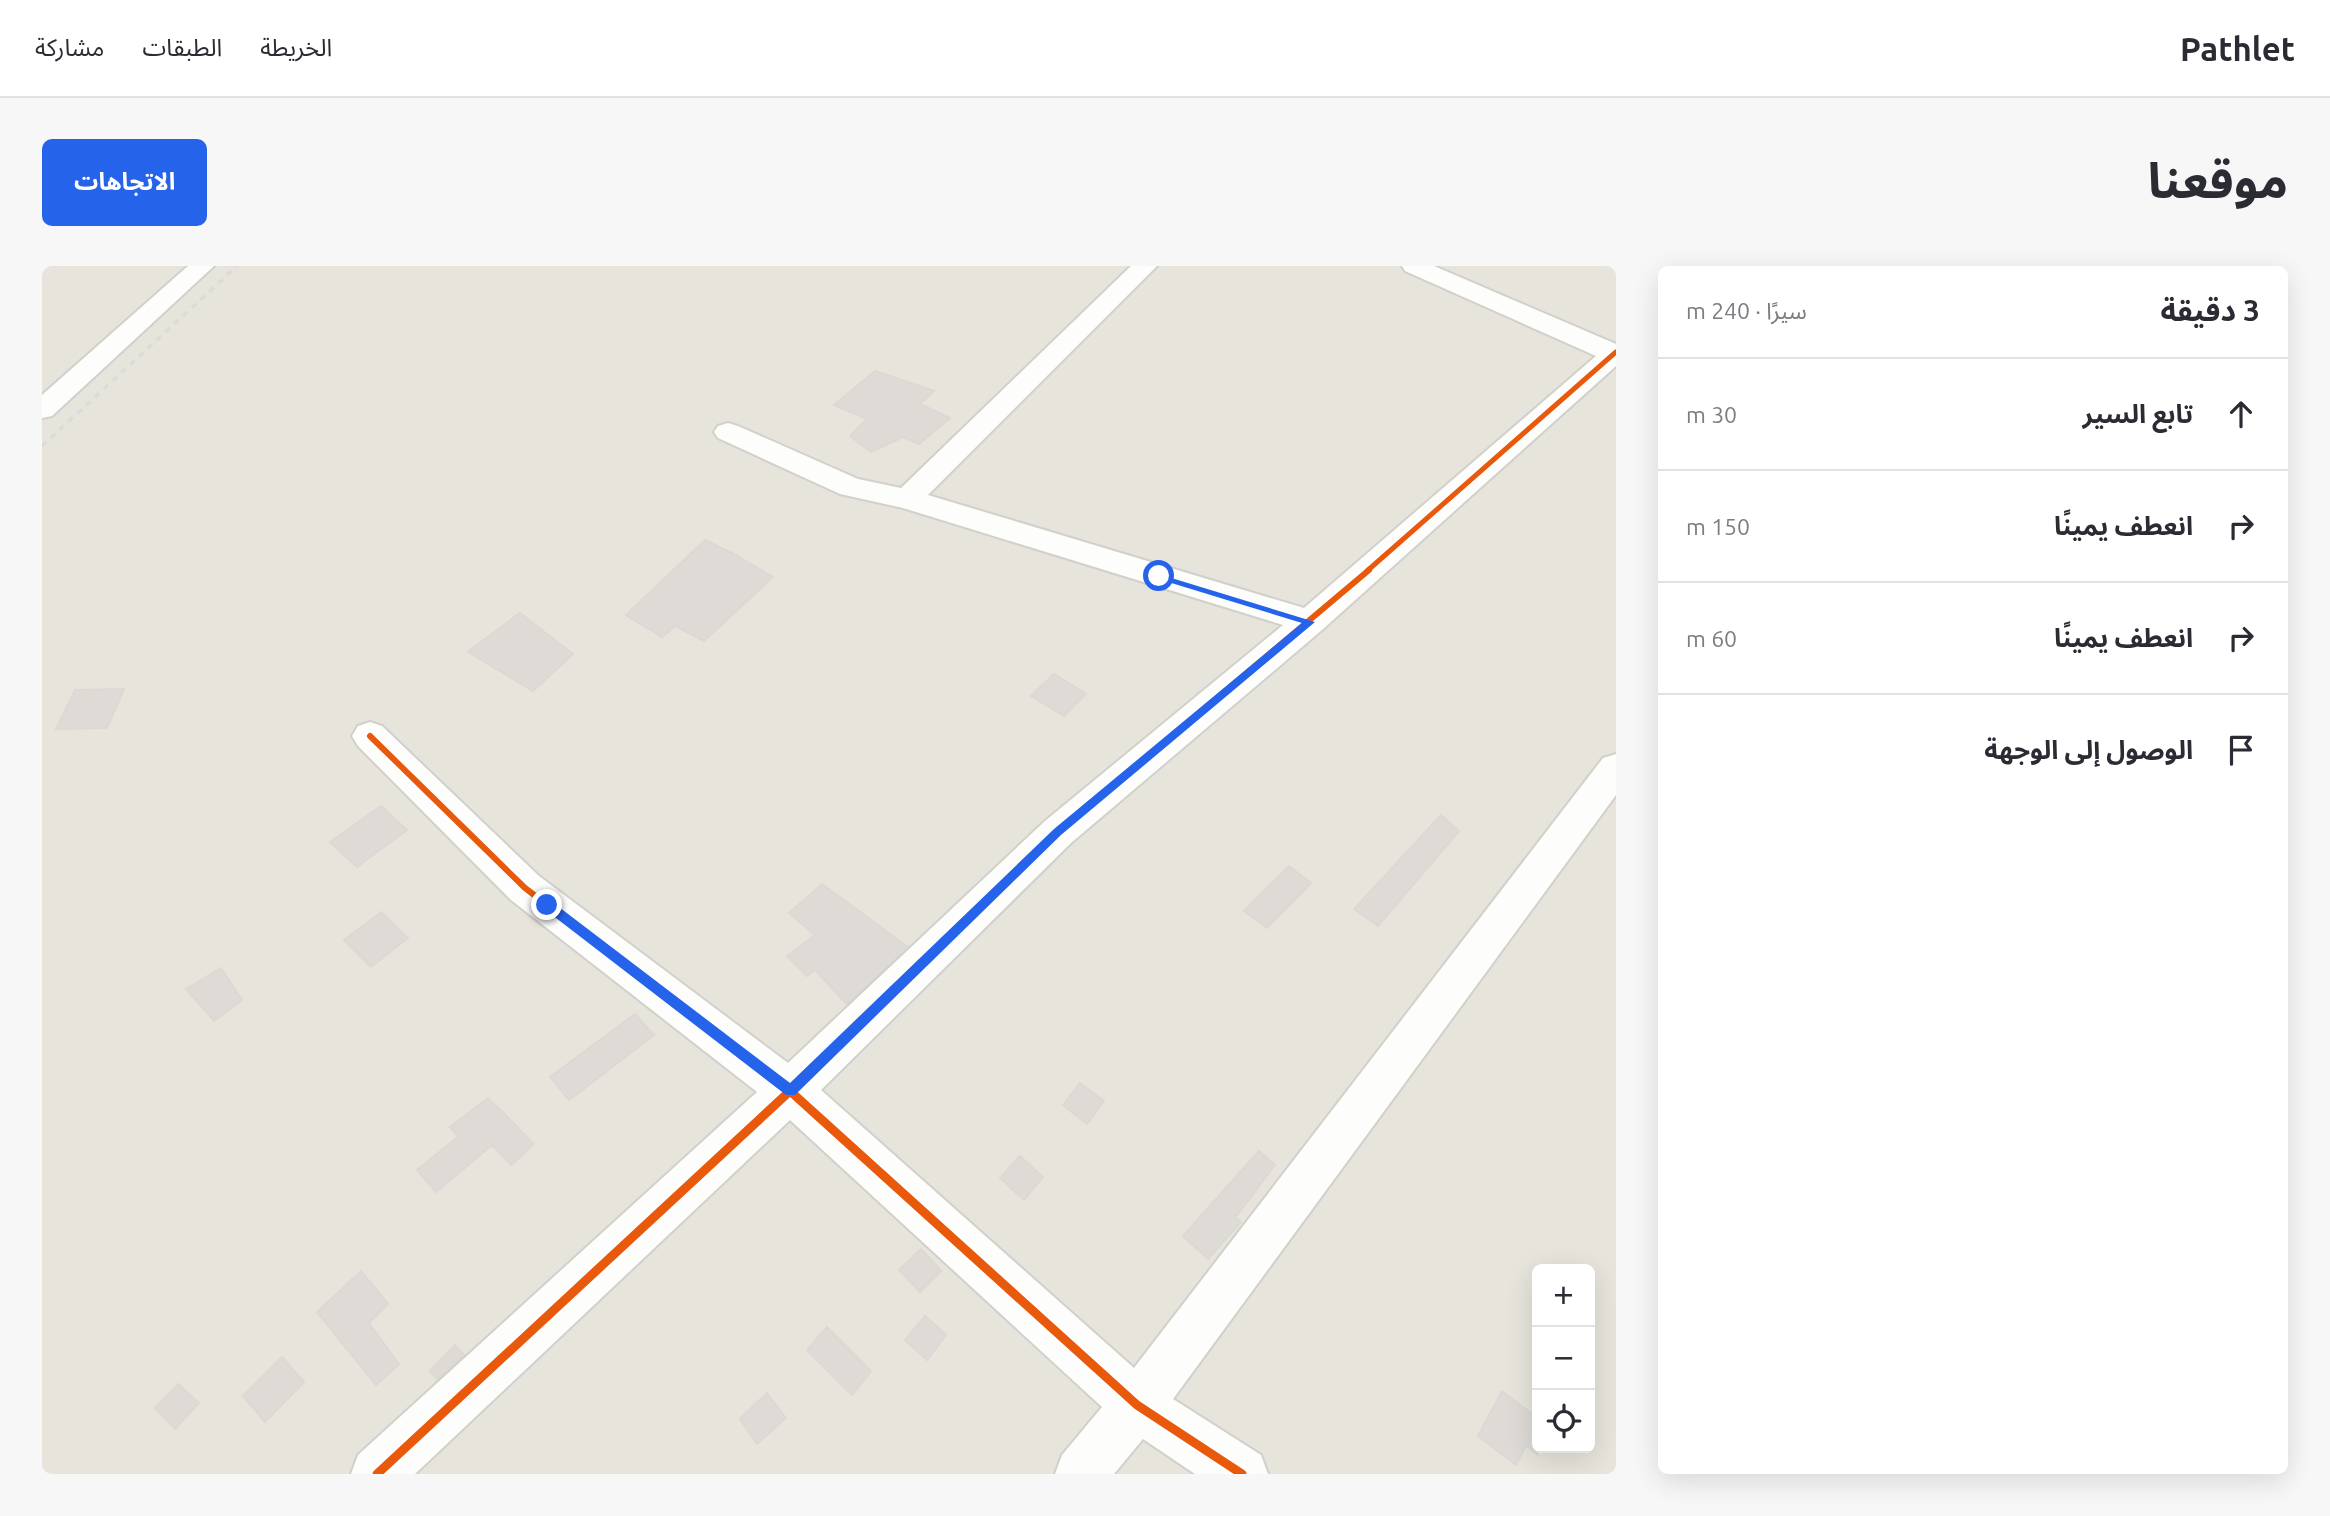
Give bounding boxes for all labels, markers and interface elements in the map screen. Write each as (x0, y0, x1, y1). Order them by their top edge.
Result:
text: Pathlet (2180, 30, 2295, 67)
text: مشاركة (35, 34, 104, 61)
text: الطبقات (142, 34, 222, 61)
text: الخريطة (260, 34, 332, 61)
button: الاتجاهات (42, 139, 207, 226)
text: موقعنا (2148, 152, 2288, 207)
text: 3 دقيقة (2160, 293, 2260, 327)
text: سيرًا · 240 m (1686, 298, 1807, 323)
icon: ahead (2222, 395, 2260, 433)
text: تابع السير (2083, 399, 2193, 428)
text: 30 m (1686, 402, 1737, 427)
icon: right (2222, 507, 2260, 545)
text: انعطف يمينًا (2054, 511, 2193, 540)
text: 150 m (1686, 514, 1750, 539)
route start (1143, 560, 1174, 591)
icon: right (2222, 619, 2260, 657)
text: انعطف يمينًا (2054, 623, 2193, 652)
text: 60 m (1686, 626, 1737, 651)
icon: arrive (2222, 731, 2260, 769)
text: الوصول إلى الوجهة (1984, 735, 2193, 764)
route end (531, 889, 562, 920)
map controls (1532, 1264, 1595, 1453)
button: + (1532, 1264, 1595, 1327)
button: − (1532, 1327, 1595, 1390)
button: locate (1532, 1390, 1595, 1453)

